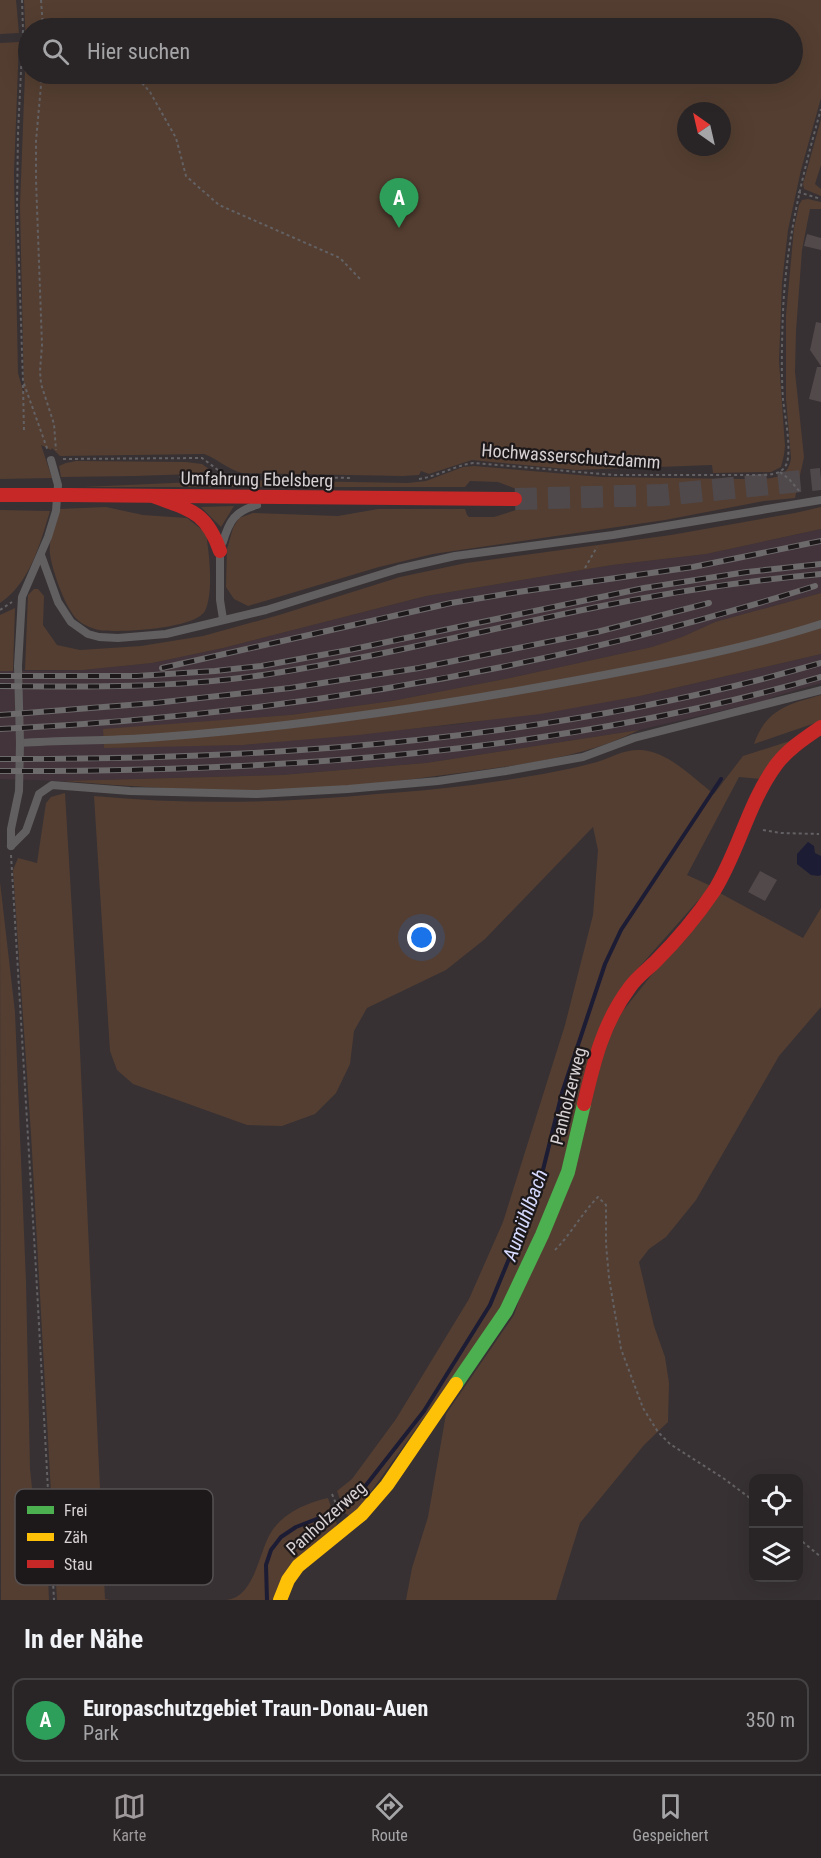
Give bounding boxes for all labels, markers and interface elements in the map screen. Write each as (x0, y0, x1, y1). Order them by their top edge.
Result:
search box (18, 18, 803, 84)
icon: search (39, 35, 72, 68)
text: Hier suchen (87, 39, 190, 64)
north arrow (677, 102, 731, 156)
pin: A (380, 178, 418, 228)
street label: Hochwasserschutzdamm (481, 439, 661, 473)
street label: Umfahrung Ebelsberg (180, 467, 334, 491)
your location (407, 923, 436, 952)
street label: Panholzerweg (546, 1045, 590, 1147)
water label: Aumühlbach (497, 1166, 553, 1265)
map controls (749, 1474, 803, 1582)
button: locate (749, 1474, 803, 1528)
street label: Panholzerweg (282, 1477, 370, 1559)
legend (15, 1489, 213, 1585)
text: Frei (64, 1501, 87, 1520)
text: Zäh (64, 1528, 88, 1547)
button: layers (749, 1528, 803, 1582)
text: Stau (64, 1555, 92, 1574)
text: In der Nähe (24, 1624, 143, 1654)
text: Europaschutzgebiet Traun-Donau-Auen (83, 1696, 428, 1721)
text: A (40, 1708, 51, 1732)
text: 350 m (746, 1708, 795, 1732)
text: Park (83, 1721, 119, 1745)
tab: Karte (112, 1790, 146, 1845)
tab: Route (371, 1790, 408, 1845)
tab: Gespeichert (633, 1790, 709, 1845)

